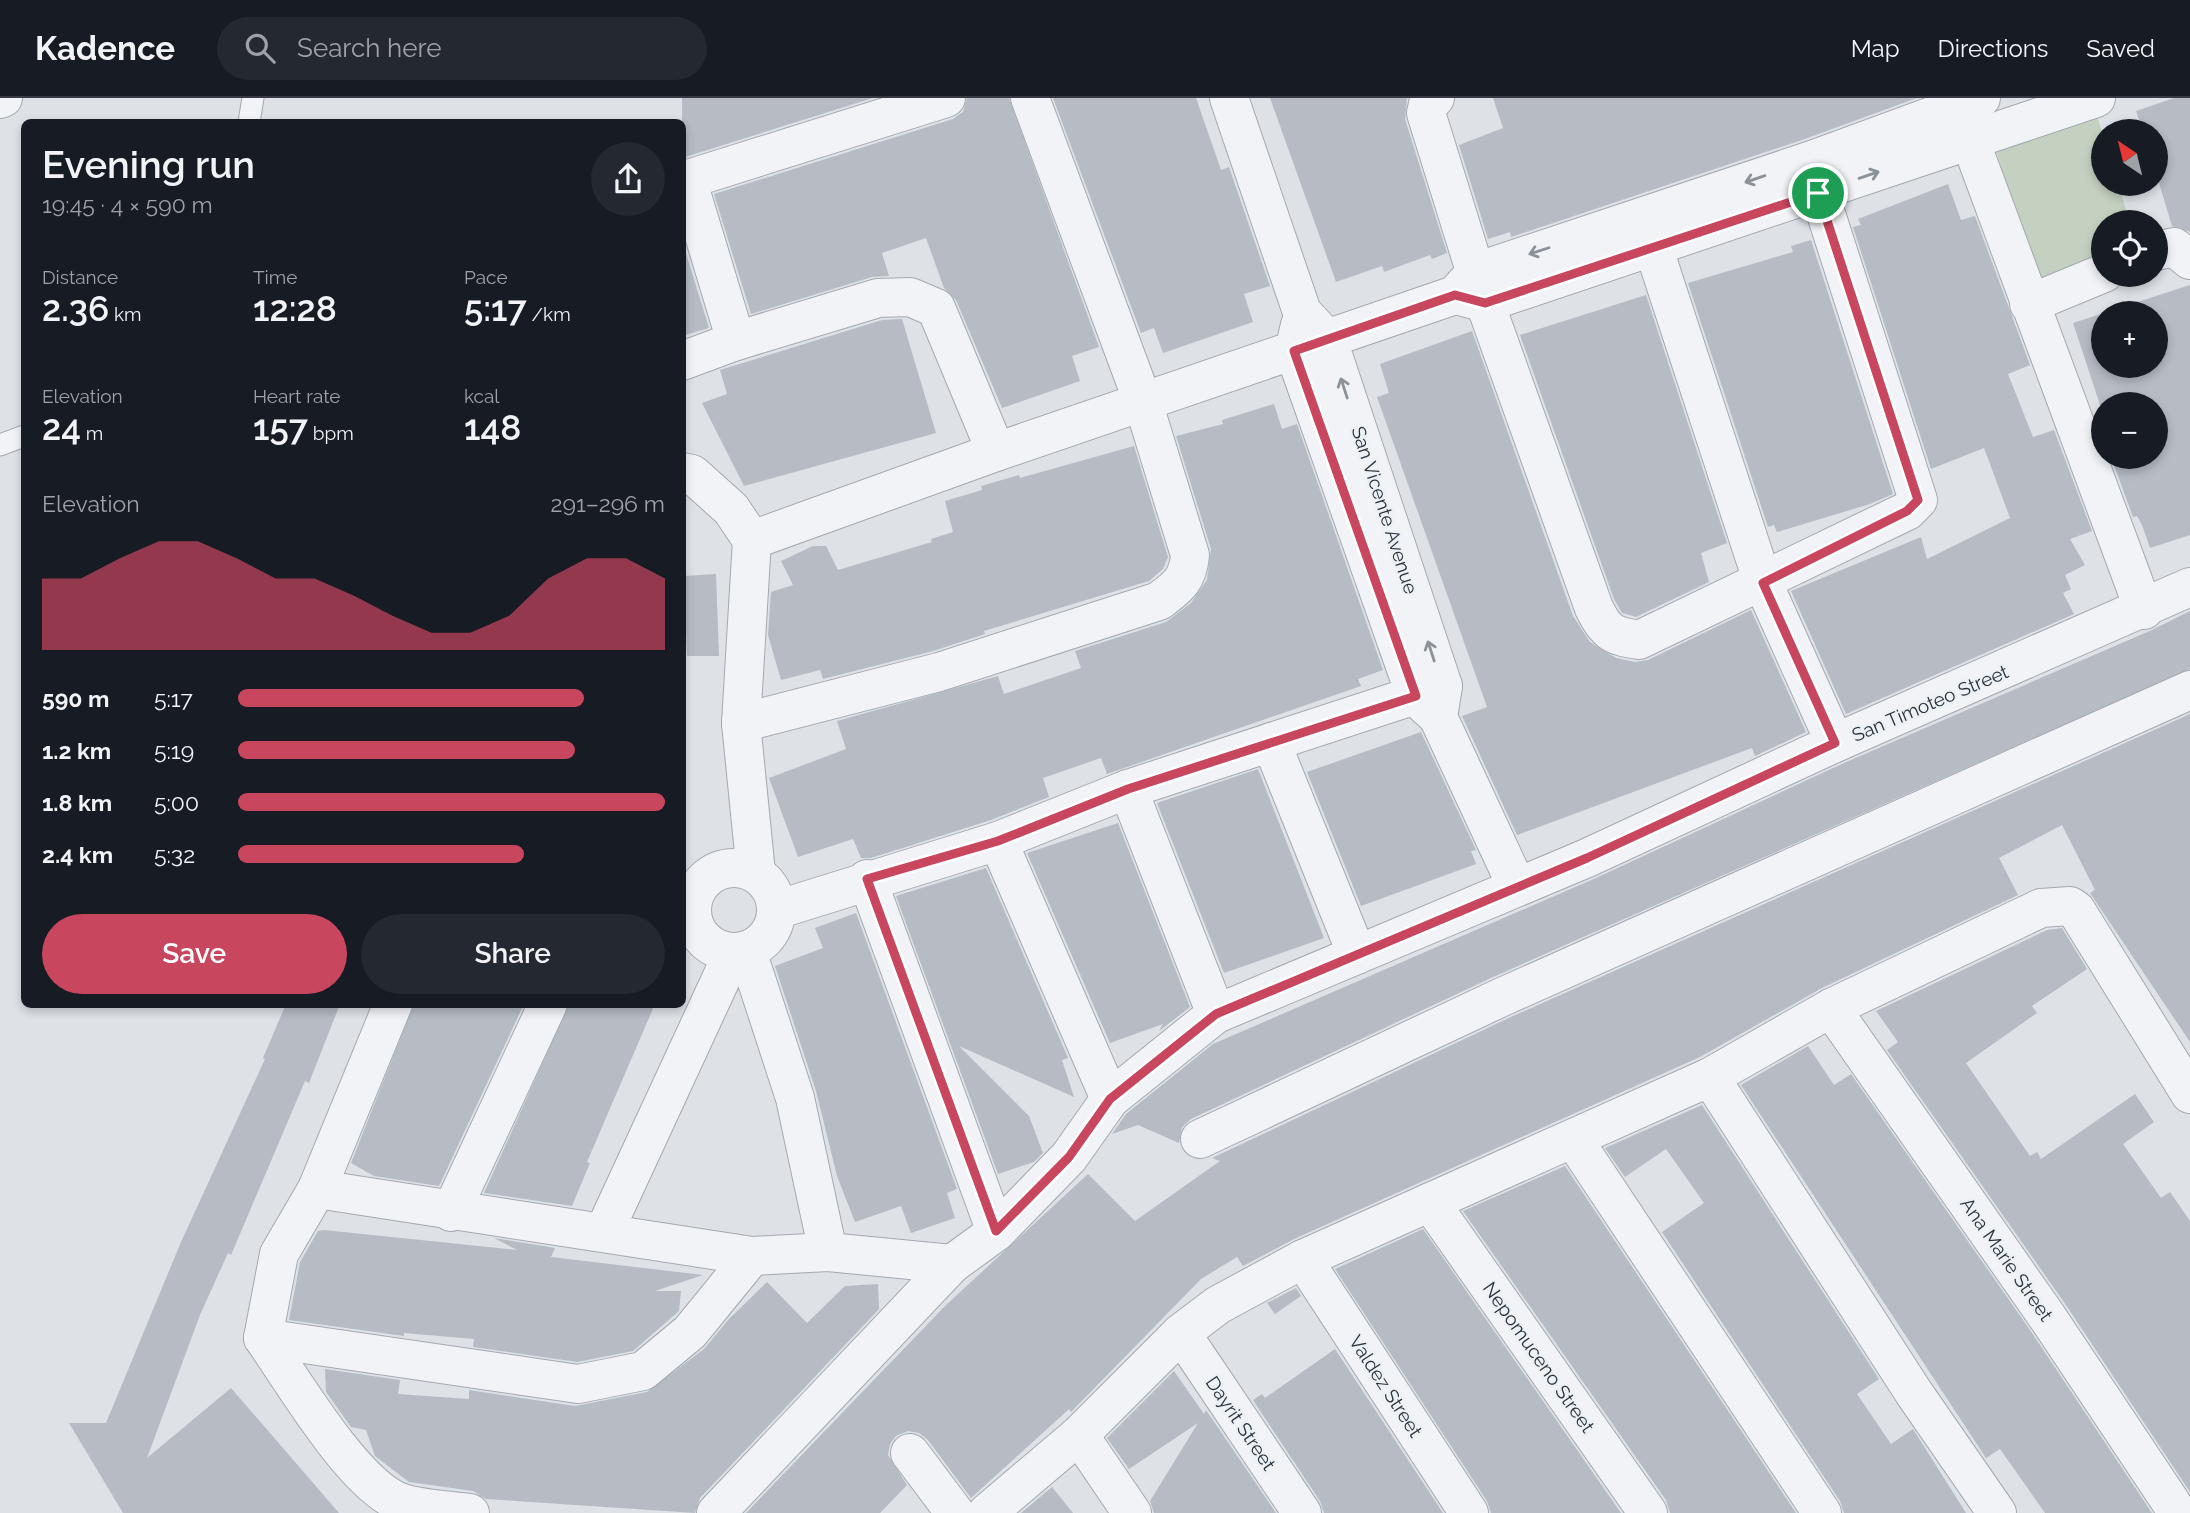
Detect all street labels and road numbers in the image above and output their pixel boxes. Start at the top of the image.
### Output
street label: San Vicente Avenue [1348,423,1422,597]
street label: San Timoteo Street [1848,660,2012,746]
street label: Ana Marie Street [1956,1193,2058,1325]
street label: Nepomuceno Street [1479,1277,1600,1437]
street label: Valdez Street [1345,1331,1427,1442]
street label: Dayrit Street [1202,1372,1281,1475]

